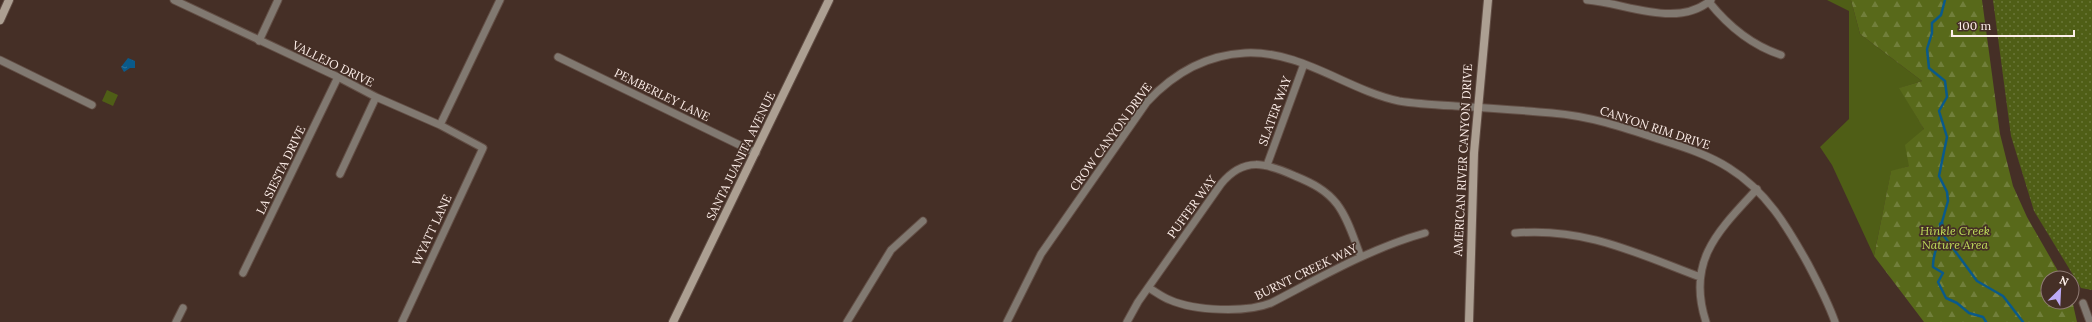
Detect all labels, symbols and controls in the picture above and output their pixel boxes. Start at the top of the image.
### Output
scale bar [1952,12,2074,38]
text: 100 m [1958,18,1991,33]
street label: VALLEJO DRIVE [289,37,376,90]
street label: AMERICAN RIVER CANYON DRIVE [1450,63,1475,258]
street label: PEMBERLEY LANE [612,65,712,124]
street label: SLATER WAY [1255,74,1294,148]
street label: CROW CANYON DRIVE [1066,80,1155,194]
street label: SANTA JUANITA AVENUE [703,89,778,223]
street label: CANYON RIM DRIVE [1598,103,1712,152]
street label: LA SIESTA DRIVE [253,123,308,216]
street label: PUFFER WAY [1164,172,1220,241]
street label: WYATT LANE [409,192,455,268]
park label: Hinkle Creek Nature Area [1920,223,1990,252]
street label: BURNT CREEK WAY [1252,240,1360,303]
north arrow [2040,270,2080,310]
text: N [2057,273,2071,289]

